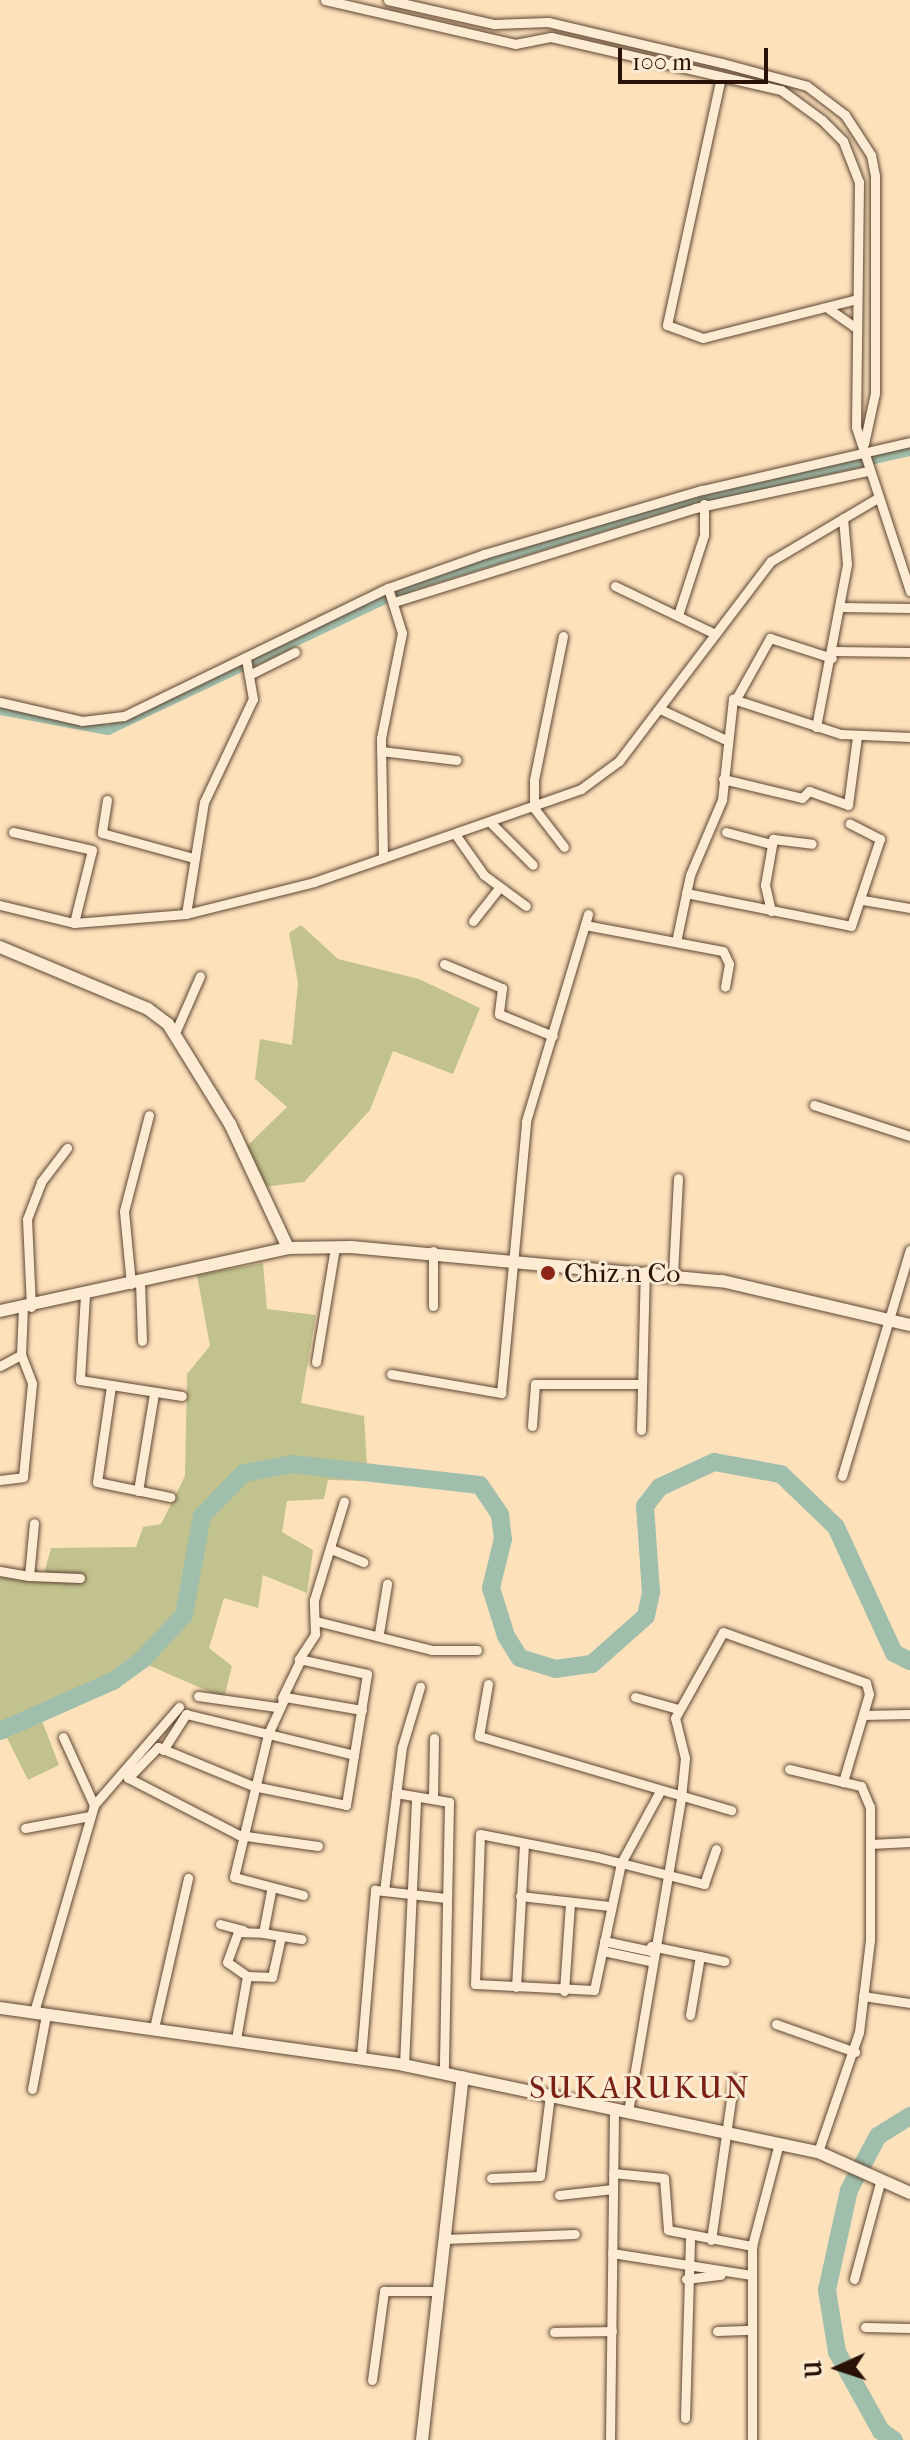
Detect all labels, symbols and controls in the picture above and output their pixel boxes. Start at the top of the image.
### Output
scale bar [622,32,772,82]
text: 100 m [632,48,692,76]
place label: Chiz n Co [564,1256,681,1290]
marker: Chiz n Co [539,1264,557,1282]
district label: SUKARUKUN [529,2069,751,2107]
north arrow [798,2328,878,2408]
text: U [801,2360,827,2378]

